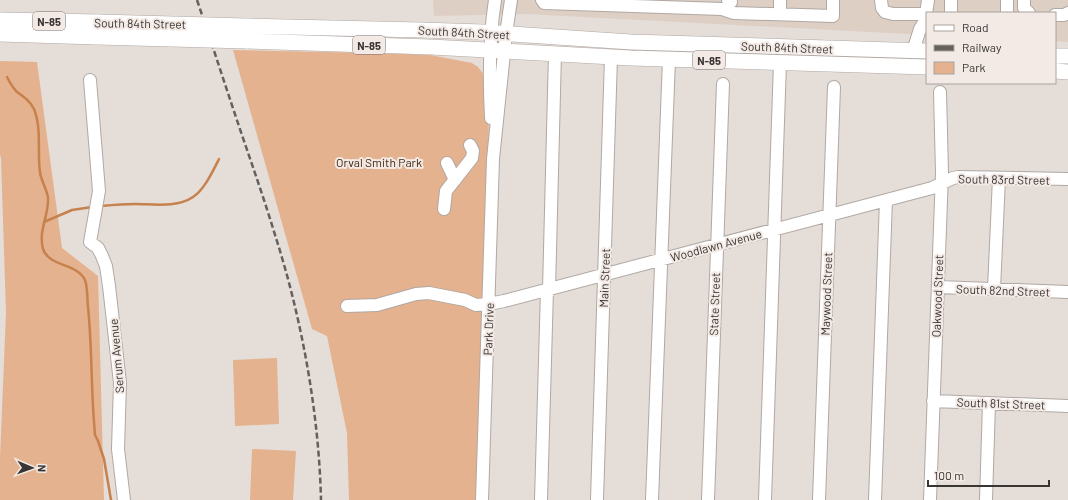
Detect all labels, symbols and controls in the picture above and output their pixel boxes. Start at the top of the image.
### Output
road number: N-85 [33,12,65,30]
legend [926,12,1056,84]
street label: South 84th Street [94,15,186,31]
text: Road [962,20,989,34]
street label: South 84th Street [418,23,510,41]
road number: N-85 [353,36,385,54]
street label: South 84th Street [741,38,833,56]
text: Railway [962,40,1002,54]
road number: N-85 [693,51,725,69]
text: Park [962,60,986,74]
park label: Orval Smith Park [336,155,422,169]
street label: South 83rd Street [958,171,1050,187]
street label: Woodlawn Avenue [669,226,763,264]
street label: Main Street [596,248,612,308]
street label: Maywood Street [818,252,834,336]
street label: Oakwood Street [929,254,945,338]
street label: State Street [706,272,722,336]
street label: South 82nd Street [956,281,1050,299]
street label: Park Drive [480,302,496,356]
street label: Serum Avenue [106,318,126,394]
street label: South 81st Street [956,394,1046,412]
north arrow [12,448,52,488]
scale bar [928,462,1049,488]
text: N [36,464,49,472]
text: 100 m [934,468,964,482]

